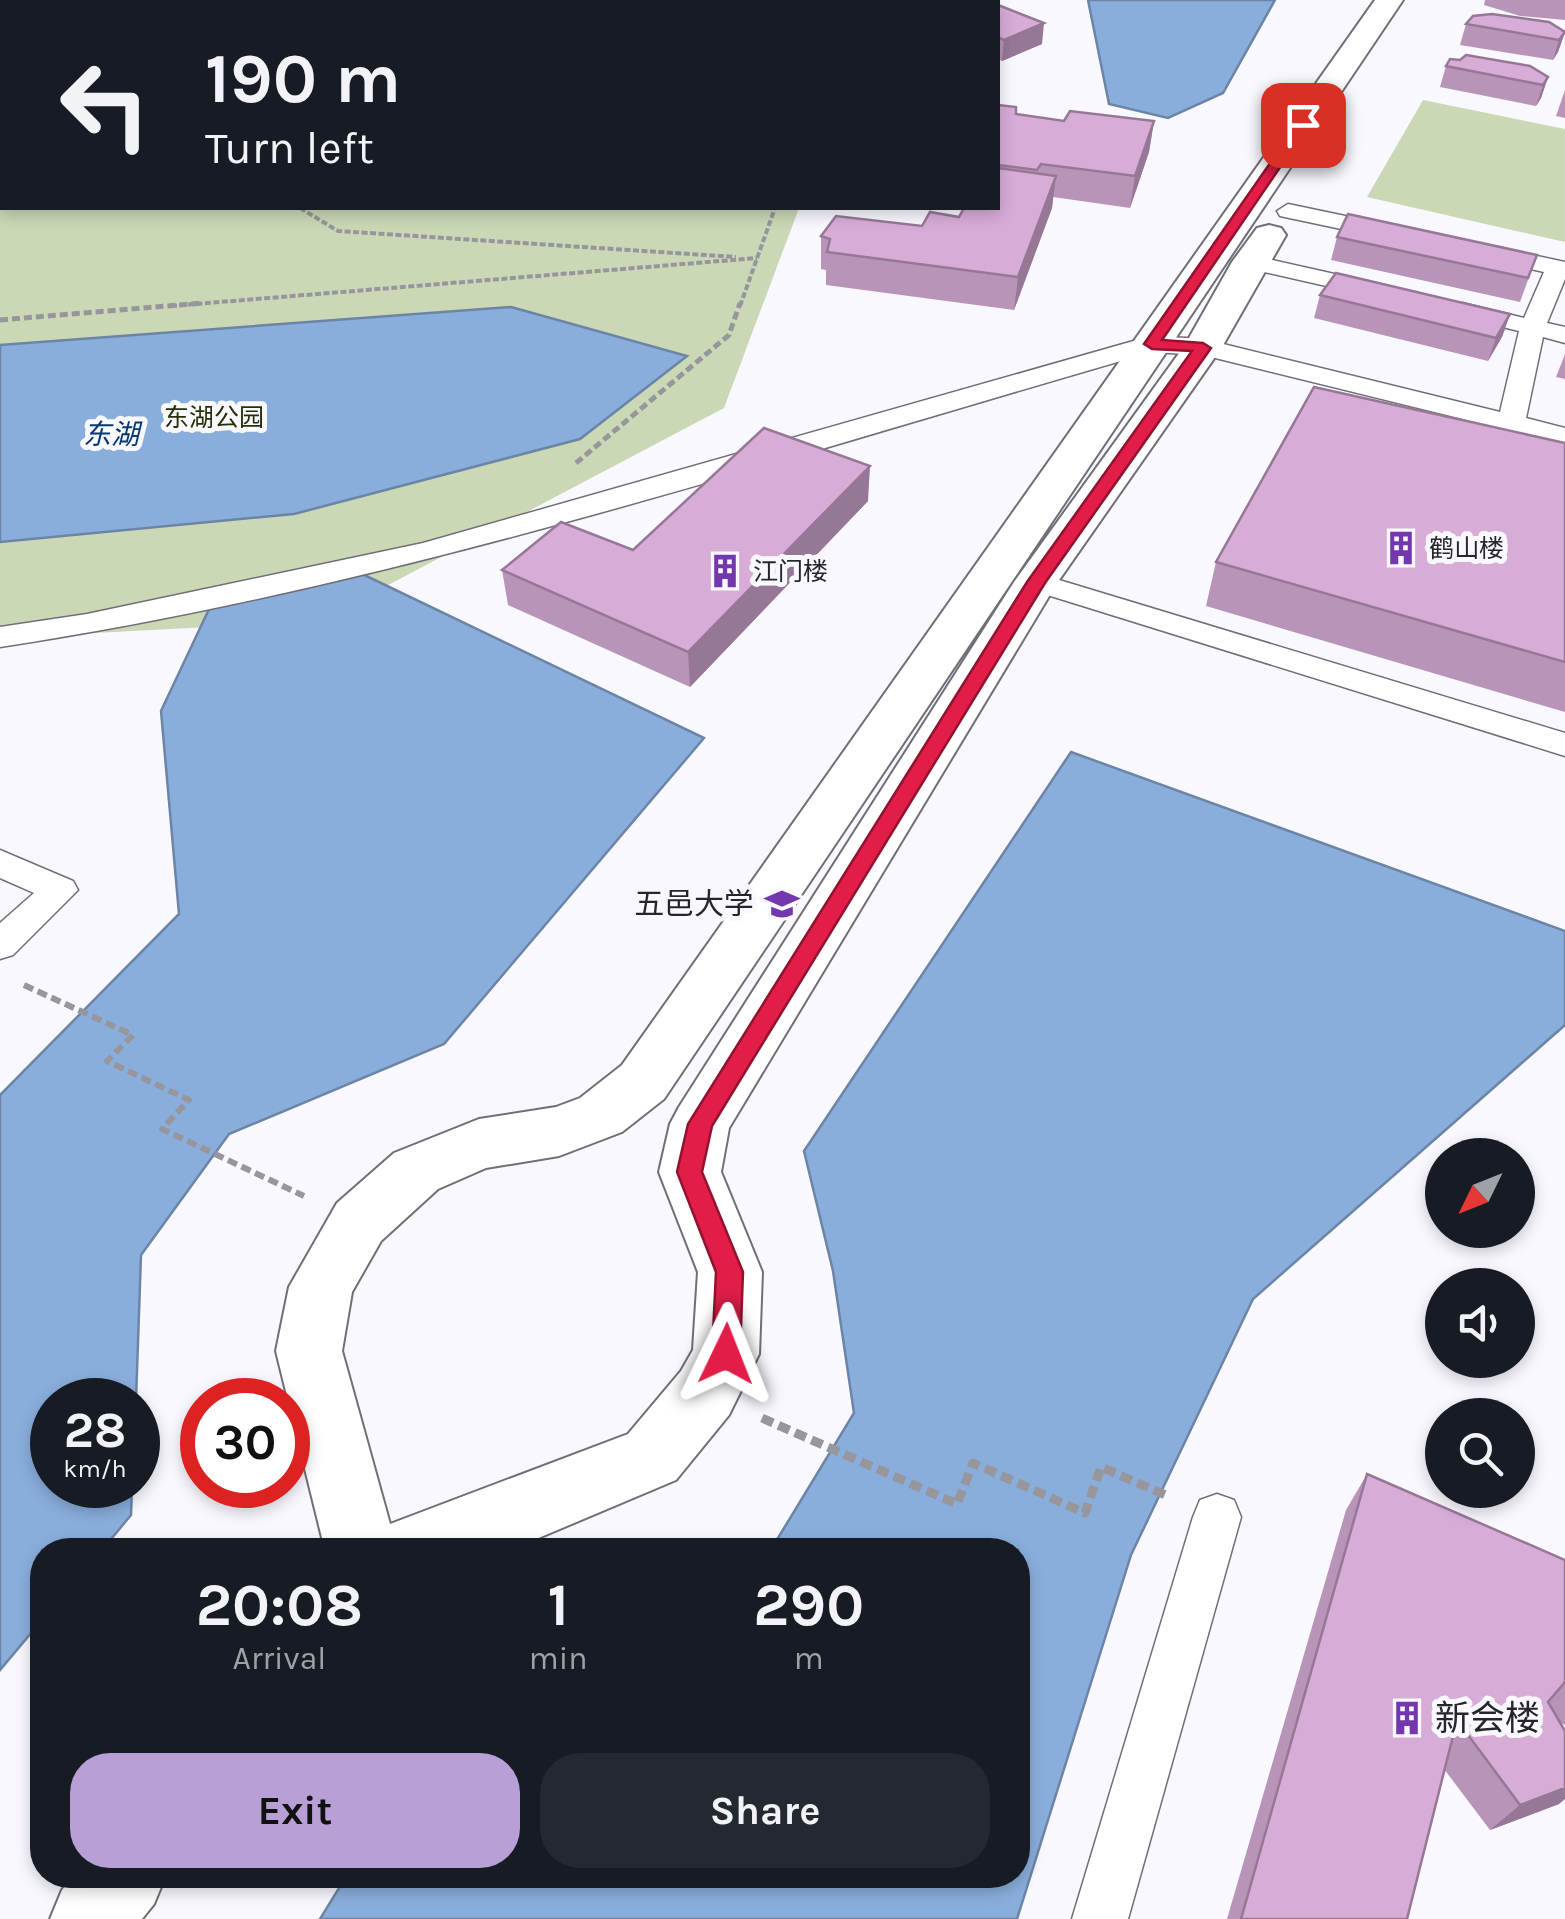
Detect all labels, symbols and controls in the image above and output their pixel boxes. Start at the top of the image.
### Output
text: 190 m [205,38,401,120]
icon: left [40,40,170,170]
pin [1261,83,1346,168]
icon: arrive [1276,98,1331,153]
text: Turn left [205,122,374,174]
park label: 东湖公园 [164,403,264,432]
water label: 东湖 [83,418,143,451]
building icon: 鹤山楼 [1382,529,1420,567]
place label: 鹤山楼 [1429,534,1504,563]
building icon: 江门楼 [706,552,744,590]
place label: 江门楼 [753,557,828,586]
school or university icon: 五邑大学 [763,885,801,923]
place label: 五邑大学 [634,886,754,922]
north arrow [1425,1138,1535,1248]
map controls [1425,1138,1535,1508]
button: sound [1425,1268,1535,1378]
position arrow [674,1302,778,1406]
speed limit sign: 30 [180,1378,310,1508]
button: search [1425,1398,1535,1508]
text: 28 [64,1401,126,1460]
text: km/h [63,1454,127,1483]
text: 20:08 [196,1570,363,1640]
text: 1 [547,1570,569,1640]
text: 290 [753,1570,864,1640]
text: Arrival [233,1640,326,1677]
text: min [529,1640,588,1677]
text: m [794,1640,824,1677]
place label: 新会楼 [1435,1698,1540,1739]
building icon: 新会楼 [1388,1699,1426,1737]
button: Exit [70,1753,520,1868]
button: Share [540,1753,990,1868]

